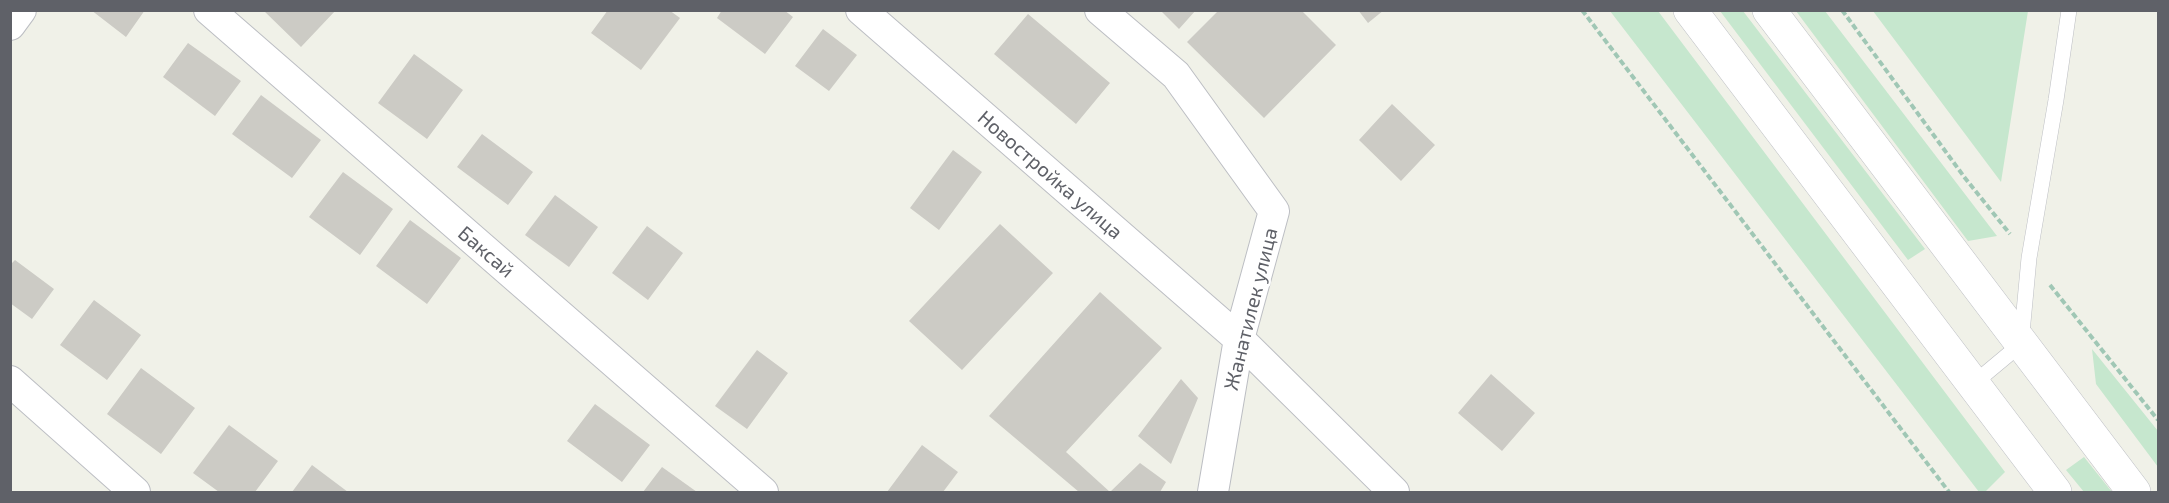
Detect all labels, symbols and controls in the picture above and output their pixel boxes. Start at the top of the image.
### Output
street label: Новостройка улица [973,106,1127,244]
street label: Баксай [453,221,519,283]
street label: Жанатилек улица [1219,225,1283,393]

